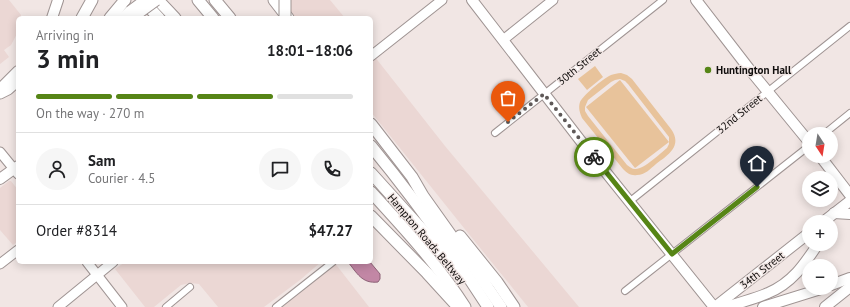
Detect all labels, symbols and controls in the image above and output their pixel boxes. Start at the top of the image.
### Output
text: Arriving in [36,27,94,44]
text: 18:01–18:06 [267,41,353,60]
text: 3 min [36,42,99,75]
street label: 30th Street [554,44,604,88]
place label: Huntington Hall [716,63,792,77]
marker: Huntington Hall [703,65,713,75]
pin [491,81,525,122]
icon: bag [497,87,519,109]
street label: 32nd Street [713,91,765,137]
text: On the way · 270 m [36,105,144,122]
north arrow [802,127,838,163]
map controls [802,127,838,295]
courier [574,137,614,177]
icon: bike [583,146,605,168]
pin [740,146,774,187]
button: person [36,148,78,190]
button: chat [259,148,301,190]
button: phone [311,148,353,190]
text: Sam [88,151,115,170]
icon: home [746,152,768,174]
text: Courier · 4.5 [88,170,155,187]
button: layers [802,171,838,207]
street label: Hampton Roads Beltway [385,191,470,288]
button: + [802,215,838,251]
text: Order #8314 [36,221,117,240]
text: $47.27 [309,221,353,240]
street label: 34th Street [737,248,787,292]
button: − [802,259,838,295]

